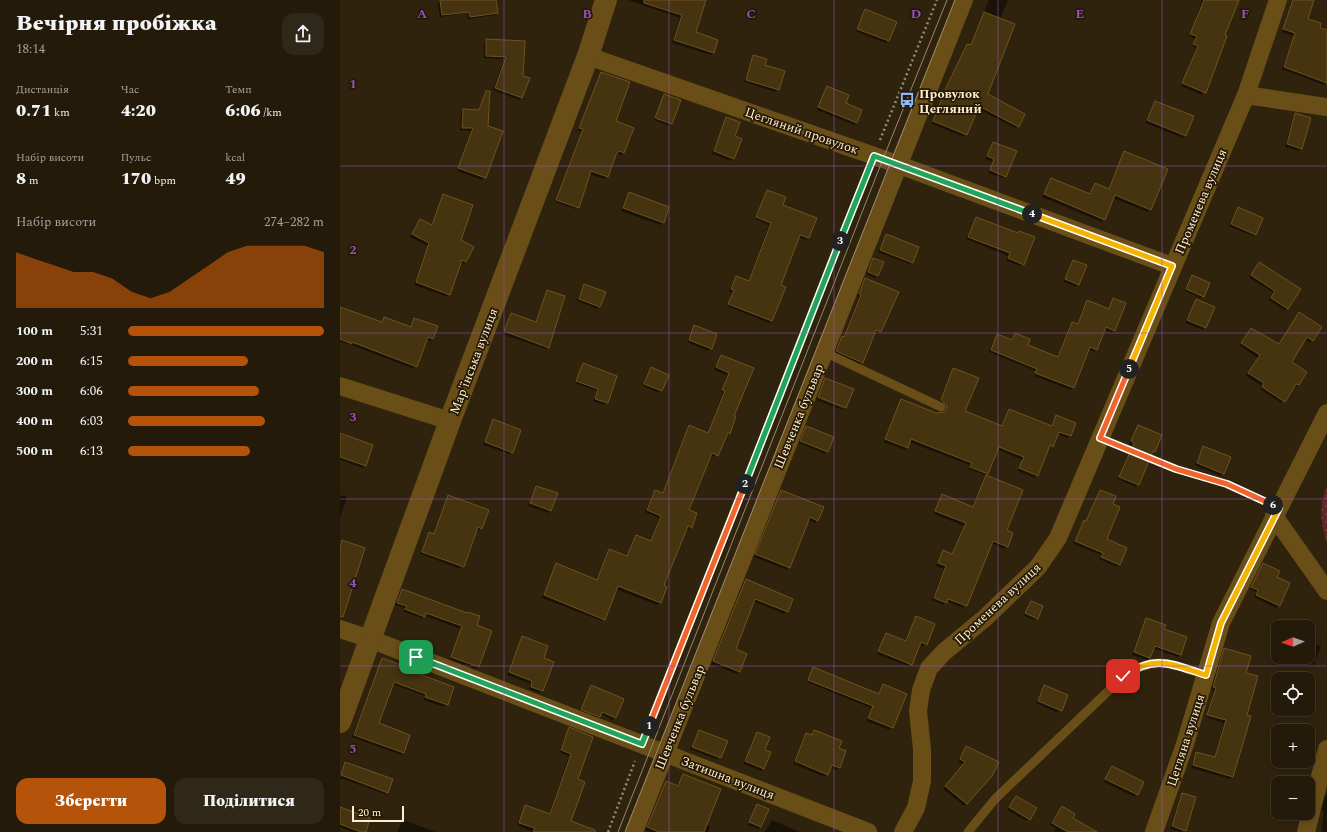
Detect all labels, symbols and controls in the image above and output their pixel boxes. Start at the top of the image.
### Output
text: A [417,4,427,24]
text: B [582,4,592,24]
text: C [746,4,756,24]
text: D [911,4,921,24]
text: E [1076,4,1085,24]
text: F [1241,4,1249,24]
text: Вечірня пробіжка [16,7,217,40]
button: share [282,13,324,55]
text: 18:14 [16,39,45,59]
text: 1 [349,74,357,94]
text: Дистанція [16,81,69,98]
text: Час [121,81,139,98]
text: Темп [225,81,252,98]
place label: Провулок Цегляний [919,84,982,119]
bus stop icon: Провулок Цегляний [898,91,916,109]
text: 0.71 [16,98,51,124]
text: 4:20 [121,98,156,124]
text: 6:06 [225,98,261,124]
street label: Цегляний провулок [742,102,861,160]
text: km [51,104,70,121]
text: /km [261,104,282,121]
street label: Променева вулиця [1170,146,1232,257]
text: Набір висоти [16,149,84,166]
text: Пульс [121,149,151,166]
text: kcal [225,149,245,166]
text: 8 [16,166,26,192]
text: 170 [121,166,151,192]
text: 49 [225,166,246,192]
text: m [26,172,38,189]
text: bpm [151,172,176,189]
pin: 4 [1022,204,1042,224]
text: 4 [1029,205,1035,222]
text: Набір висоти [16,212,96,232]
text: 274–282 m [264,212,324,232]
pin: 3 [830,231,850,251]
text: 3 [837,232,843,249]
text: 2 [349,240,357,260]
street label: Мар'їнська вулиця [444,305,503,418]
text: 100 m [16,321,53,341]
text: 5:31 [80,321,103,341]
text: 200 m [16,351,53,371]
text: 6:15 [80,351,103,371]
pin: 5 [1119,359,1139,379]
text: 5 [1126,360,1132,377]
street label: Шевченка бульвар [769,361,829,472]
text: 300 m [16,381,53,401]
text: 6:06 [80,381,103,401]
text: 3 [349,407,357,427]
text: 400 m [16,411,53,431]
text: 6:03 [80,411,103,431]
text: 500 m [16,441,53,461]
text: 6:13 [80,441,103,461]
pin: 2 [735,474,755,494]
text: 2 [742,475,748,492]
pin: 6 [1263,495,1283,515]
text: 6 [1270,496,1276,513]
street label: Променева вулиця [950,558,1046,650]
text: 4 [349,573,357,593]
north arrow [1271,620,1315,664]
map controls [1271,620,1315,820]
pin [399,640,433,674]
icon: arrive [405,646,427,668]
pin [1106,659,1140,693]
street label: Шевченка бульвар [650,662,710,773]
icon: check [1112,665,1134,687]
button: locate [1271,672,1315,716]
street label: Цегляна вулиця [1162,692,1210,789]
pin: 1 [639,716,659,736]
text: 1 [646,717,652,734]
button: + [1271,724,1315,768]
text: 5 [349,739,357,759]
street label: Затишна вулиця [678,751,777,805]
button: − [1271,776,1315,820]
button: Зберегти [16,778,166,824]
button: Поділитися [174,778,324,824]
scale bar [352,804,404,823]
text: 20 m [358,804,381,821]

